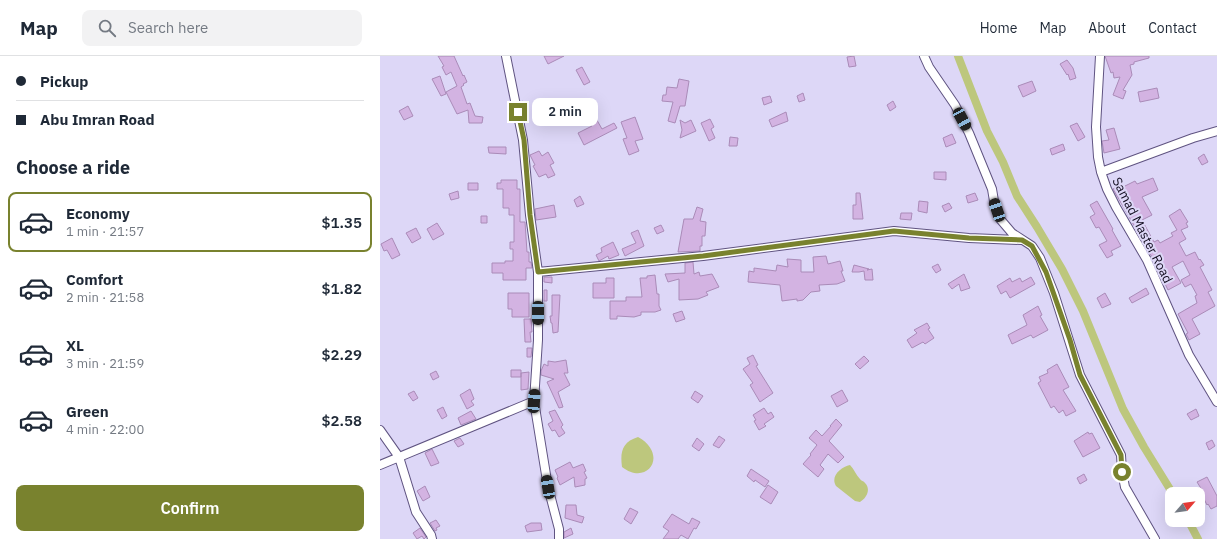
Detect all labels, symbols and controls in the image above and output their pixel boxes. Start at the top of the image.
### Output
search box [82,10,362,46]
text: Map [20,16,58,40]
icon: search [96,17,118,39]
text: Search here [128,18,208,37]
text: Home [980,19,1017,37]
text: Map [1039,19,1066,37]
text: About [1088,19,1126,37]
text: Contact [1148,19,1197,37]
text: Pickup [40,72,88,91]
callout: 2 min [532,98,598,126]
route end [509,103,527,121]
text: 2 min [548,103,582,120]
car [951,106,973,132]
text: Abu Imran Road [40,110,155,129]
text: Choose a ride [16,156,130,179]
street label: Samad Master Road [1109,174,1177,286]
car [987,197,1007,223]
icon: car [18,204,54,240]
text: Economy [66,204,130,223]
text: $1.35 [322,213,362,232]
text: 1 min · 21:57 [66,223,144,240]
icon: car [18,270,54,306]
text: Comfort [66,270,123,289]
text: $1.82 [322,279,362,298]
text: 2 min · 21:58 [66,289,144,306]
car [532,301,544,325]
icon: car [18,336,54,372]
text: XL [66,336,84,355]
text: $2.29 [322,345,362,364]
text: 3 min · 21:59 [66,355,144,372]
car [527,389,541,413]
icon: car [18,402,54,438]
text: Green [66,402,109,421]
text: $2.58 [322,411,362,430]
text: 4 min · 22:00 [66,421,144,438]
route start [1113,463,1131,481]
car [540,474,556,500]
button: Confirm [16,485,364,531]
north arrow [1165,487,1205,527]
map controls [1165,487,1205,527]

